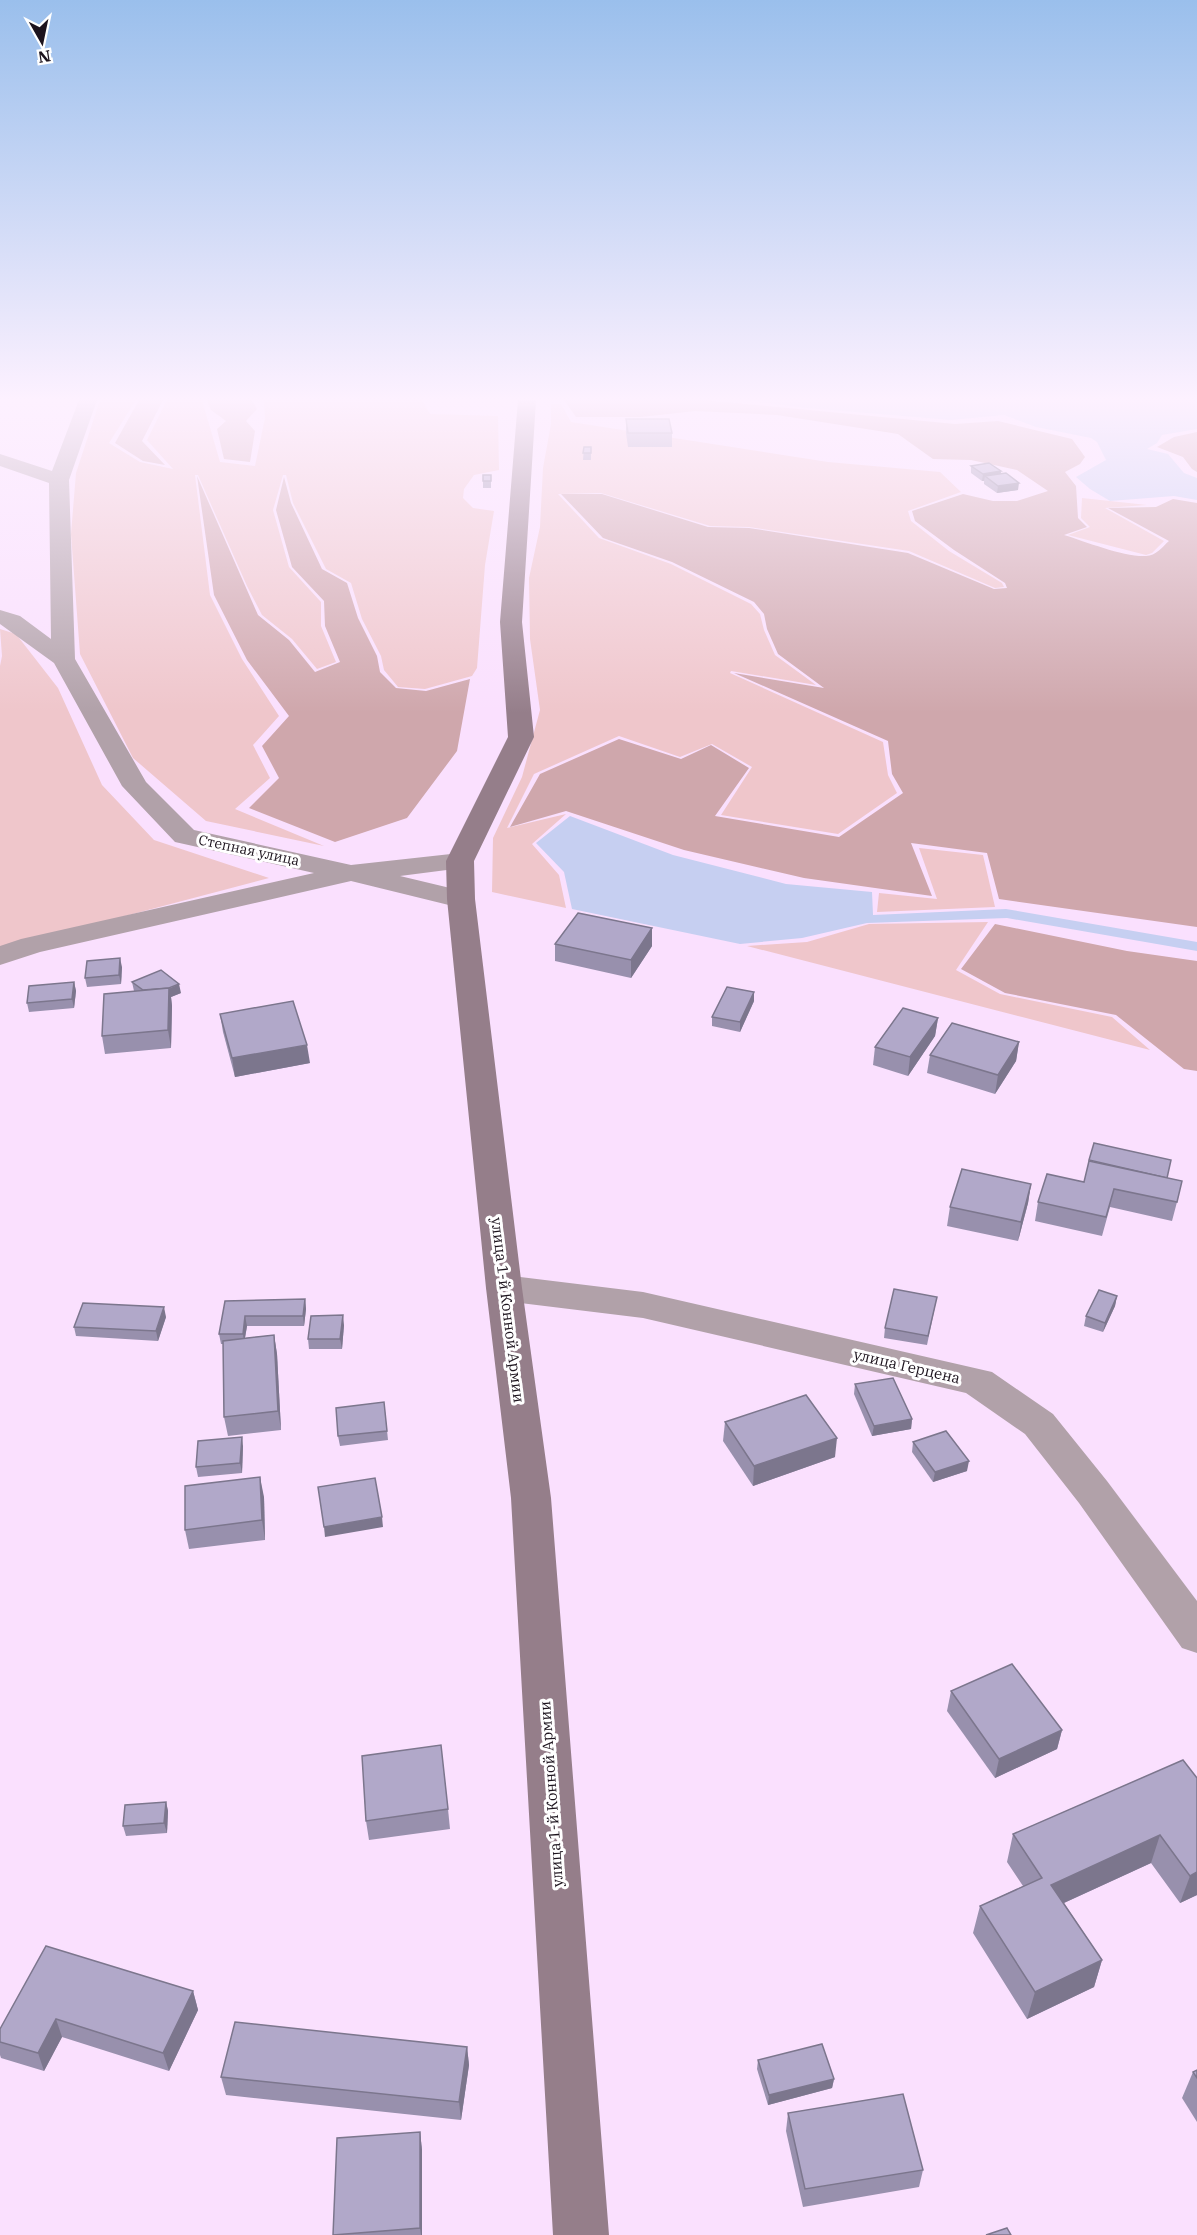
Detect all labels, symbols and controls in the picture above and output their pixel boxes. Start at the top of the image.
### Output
north arrow [12,12,72,72]
text: N [37,46,52,68]
street label: Степная улица [197,831,301,870]
street label: улица 1-й Конной Армии [487,1216,529,1404]
street label: улица Герцена [852,1345,962,1387]
street label: улица 1-й Конной Армии [535,1700,567,1888]

